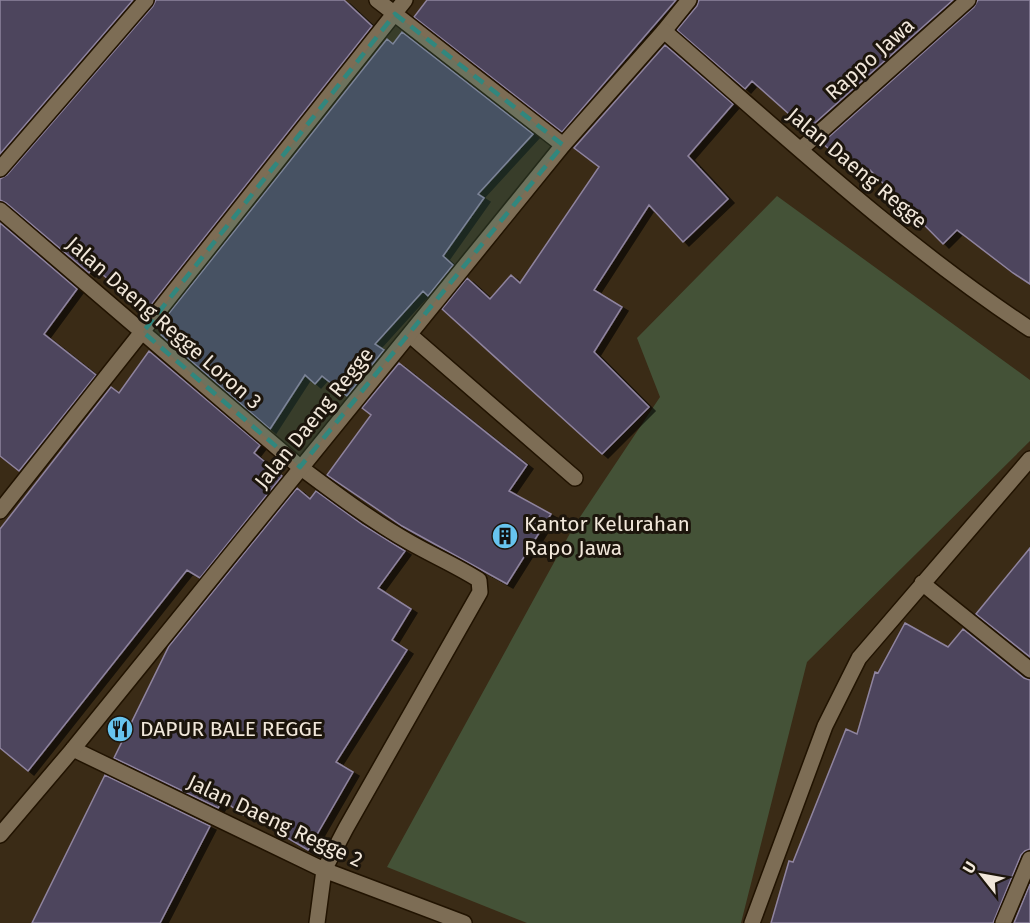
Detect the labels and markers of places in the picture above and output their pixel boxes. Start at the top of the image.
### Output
place label: Kantor Kelurahan Rapo Jawa [524,511,690,561]
building icon: Kantor Kelurahan Rapo Jawa [490,521,520,551]
restaurant icon: DAPUR BALE REGGE [105,714,135,744]
place label: DAPUR BALE REGGE [140,716,323,742]

